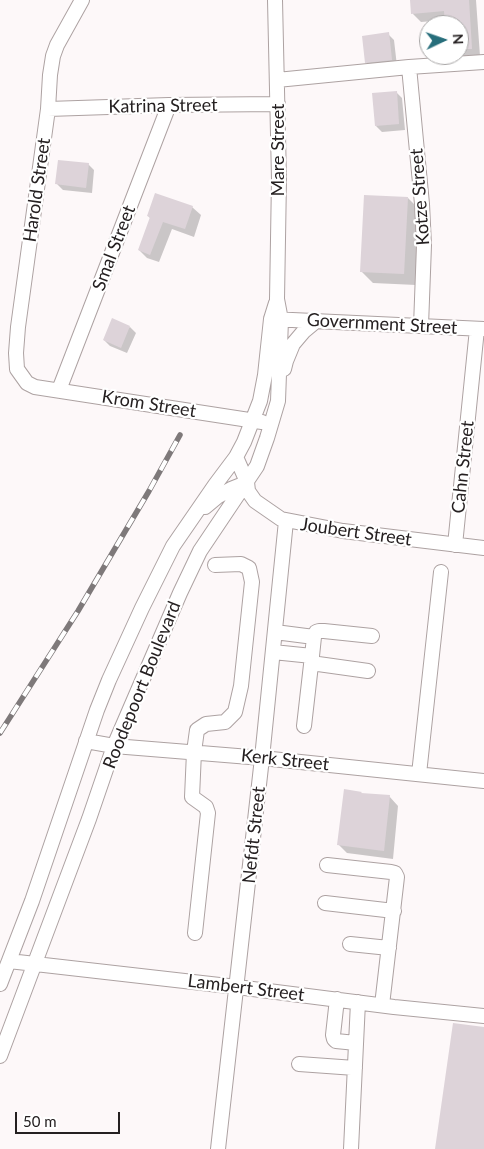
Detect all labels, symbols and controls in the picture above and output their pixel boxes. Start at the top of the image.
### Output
north arrow [419,15,469,65]
text: N [450,33,467,45]
street label: Katrina Street [108,94,218,118]
street label: Mare Street [267,103,289,197]
street label: Harold Street [19,136,55,244]
street label: Kotze Street [406,148,434,246]
street label: Smal Street [88,202,140,294]
street label: Government Street [306,309,458,339]
street label: Krom Street [100,386,198,422]
street label: Cahn Street [447,420,479,514]
street label: Joubert Street [299,514,413,550]
street label: Roodepoort Boulevard [99,598,185,772]
street label: Kerk Street [240,745,330,775]
street label: Nefdt Street [238,785,270,885]
street label: Lambert Street [186,970,306,1006]
scale bar [18,1102,122,1134]
text: 50 m [23,1112,57,1130]

